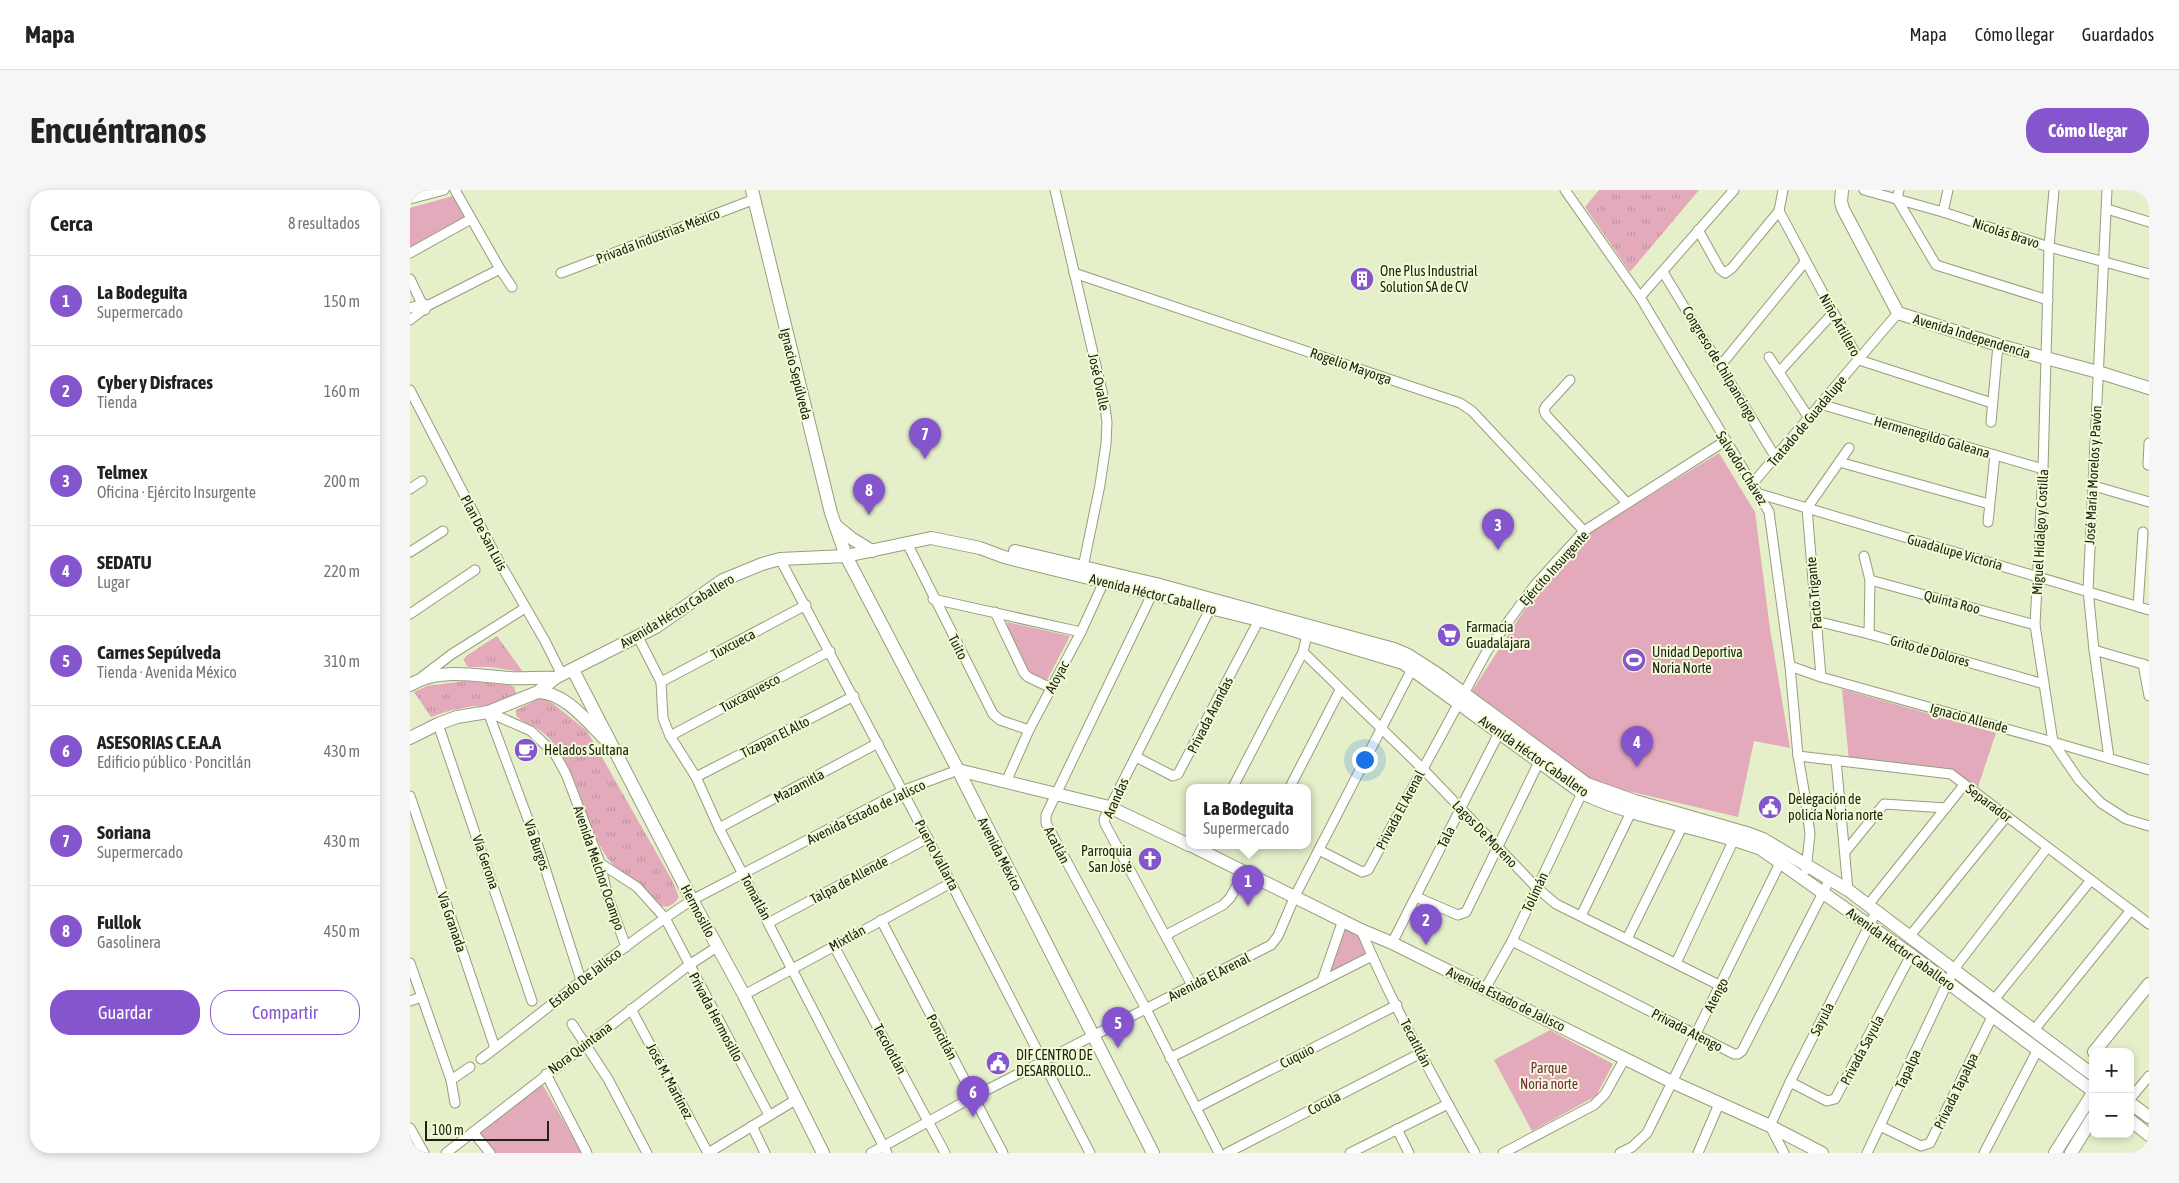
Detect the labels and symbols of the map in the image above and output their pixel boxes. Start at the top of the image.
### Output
street label: Privada Industrias México [594,205,722,267]
street label: Nicolás Bravo [1970,215,2042,251]
place label: One Plus Industrial Solution SA de CV [1380,263,1478,295]
building icon: One Plus Industrial Solution SA de CV [1349,266,1375,292]
street label: Niño Artillero [1816,291,1864,359]
street label: Congreso de Chilpancingo [1679,303,1761,425]
street label: Avenida Independencia [1911,311,2033,361]
street label: Ignacio Sepúlveda [777,326,815,422]
street label: Rogelio Mayorga [1308,345,1394,387]
street label: José Ovalle [1085,352,1113,412]
street label: Tratado de Guadalupe [1764,372,1850,470]
street label: José María Morelos y Pavón [2081,405,2105,545]
street label: Hermenegildo Galeana [1872,413,1992,461]
pin: 7 [909,418,941,459]
street label: Salvador Chávez [1713,428,1771,508]
street label: Miguel Hidalgo y Costilla [2029,469,2051,595]
pin: 8 [853,474,885,515]
street label: Plan De San Luis [457,492,511,574]
pin: 3 [1482,509,1514,550]
street label: Ejército Insurgente [1516,527,1592,609]
street label: Guadalupe Victoria [1905,531,2005,573]
street label: Pacto Trigante [1803,556,1825,630]
street label: Avenida Héctor Caballero [1088,570,1218,618]
street label: Avenida Héctor Caballero [617,571,737,651]
street label: Quinta Roo [1922,587,1982,617]
place label: Farmacia Guadalajara [1466,619,1530,651]
supermarket icon: Farmacia Guadalajara [1436,622,1462,648]
street label: Tuxcueca [708,626,758,662]
street label: Tuito [945,632,971,662]
street label: Grito de Dolores [1888,632,1972,670]
place label: Unidad Deportiva Noria Norte [1652,644,1743,676]
sports icon: Unidad Deportiva Noria Norte [1621,647,1647,673]
street label: Atoyac [1042,657,1073,696]
street label: Tuxcaquesco [717,670,783,716]
street label: Privada Arandas [1184,674,1236,756]
street label: Ignacio Allende [1928,700,2010,736]
street label: Avenida Héctor Caballero [1476,712,1592,800]
street label: Tizapan El Alto [738,713,812,761]
pin: 4 [1621,726,1653,767]
cafe icon: Helados Sultana [513,737,539,763]
place label: Helados Sultana [544,742,629,758]
your location [1352,747,1378,773]
street label: Mazamitla [771,766,827,806]
street label: Privada El Arenal [1372,767,1428,852]
street label: Arandas [1100,775,1132,820]
street label: Avenida Estado de Jalisco [804,776,928,848]
street label: Separador [1963,781,2016,826]
place label: Delegación de policía Noria norte [1788,791,1883,823]
public building icon: Delegación de policía Noria norte [1757,794,1783,820]
street label: Lagos De Moreno [1449,797,1521,871]
street label: Avenida Melchor Ocampo [570,803,628,933]
street label: Avenida México [975,815,1025,893]
street label: Vía Burgos [521,817,553,873]
street label: Puerto Vallarta [912,817,962,893]
street label: Acatlán [1041,824,1073,866]
street label: Tala [1434,824,1458,850]
street label: Vía Gerona [469,833,503,891]
place label: Parroquia San José [1081,843,1132,875]
church icon: Parroquia San José [1137,846,1163,872]
street label: Talpa de Allende [807,853,891,907]
pin: 1 [1232,865,1264,906]
street label: Tolimán [1519,869,1551,915]
street label: Tomatlán [737,871,775,923]
street label: Hermosillo [677,882,719,940]
street label: Vía Granada [434,890,470,954]
pin: 2 [1410,904,1442,945]
street label: Avenida Héctor Caballero [1844,904,1958,994]
street label: Mixtlán [826,921,868,955]
street label: Estado De Jalisco [546,945,624,1011]
street label: Avenida El Arenal [1165,949,1253,1005]
street label: Avenida Estado de Jalisco [1444,963,1568,1035]
street label: Privada Hermosillo [686,970,746,1064]
street label: Atengo [1701,975,1731,1015]
street label: Sayula [1807,1000,1837,1038]
street label: Privada Atengo [1649,1005,1725,1055]
pin: 5 [1102,1007,1134,1048]
street label: Poncitlán [923,1011,961,1063]
street label: Privada Sayula [1837,1012,1887,1088]
street label: Tecatitlán [1397,1016,1435,1070]
street label: Nora Quintana [545,1019,615,1077]
street label: Tecolotlán [870,1021,910,1077]
street label: José M. Martínez [643,1040,697,1122]
street label: Cuquio [1277,1041,1317,1071]
place label: DIF CENTRO DE DESARROLLO… [1016,1047,1092,1079]
street label: Tapalpa [1892,1047,1924,1091]
public building icon: DIF CENTRO DE DESARROLLO… [985,1050,1011,1076]
street label: Privada Tapalpa [1931,1050,1981,1132]
park label: Parque Noria norte [1520,1060,1578,1092]
pin: 6 [957,1076,989,1117]
street label: Cocula [1305,1088,1343,1118]
scale bar [425,1118,549,1141]

